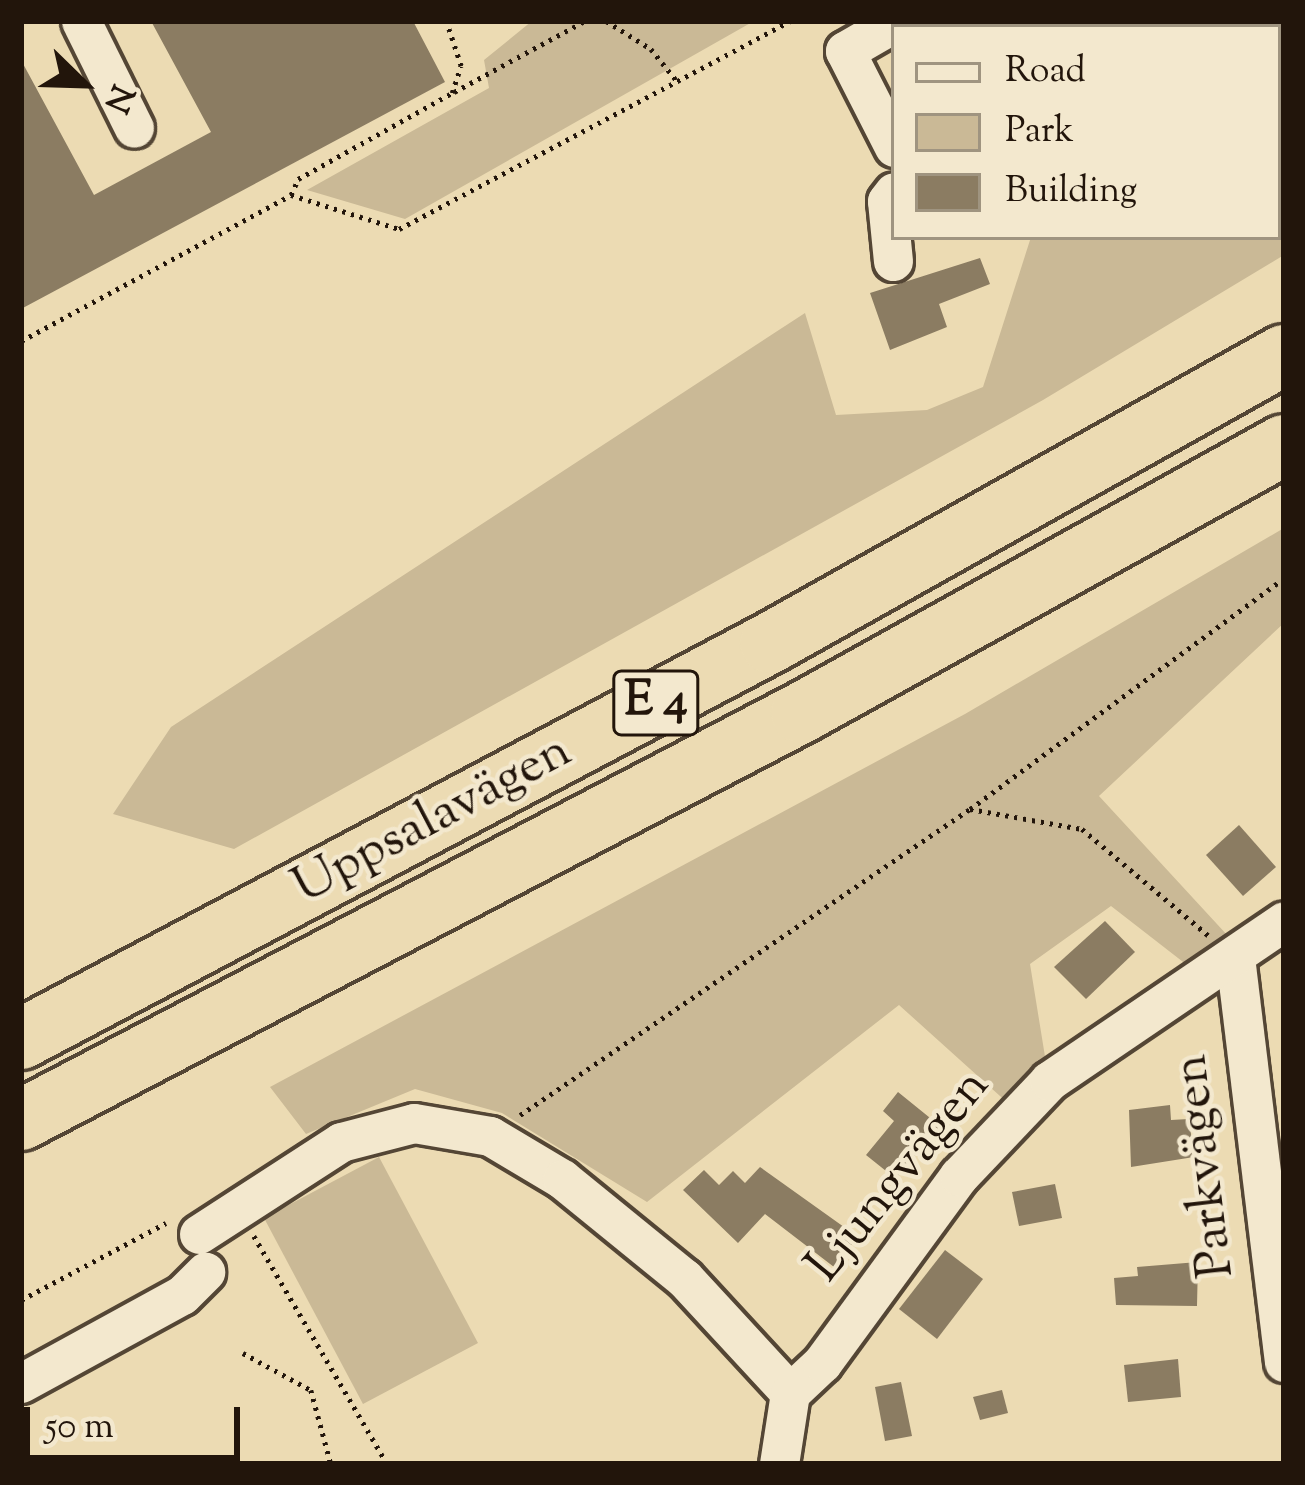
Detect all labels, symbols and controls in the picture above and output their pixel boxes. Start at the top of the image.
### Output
north arrow [24,24,144,144]
legend [891,24,1281,240]
text: Road [1005,46,1086,98]
text: N [90,77,144,120]
text: Park [1005,106,1074,158]
text: Building [1005,166,1137,218]
road number: E 4 [611,661,701,745]
street label: Uppsalavägen [283,722,583,920]
street label: Parkvägen [1162,1051,1250,1281]
street label: Ljungvägen [796,1058,1004,1296]
scale bar [30,1383,246,1457]
text: 50 m [45,1402,114,1454]

